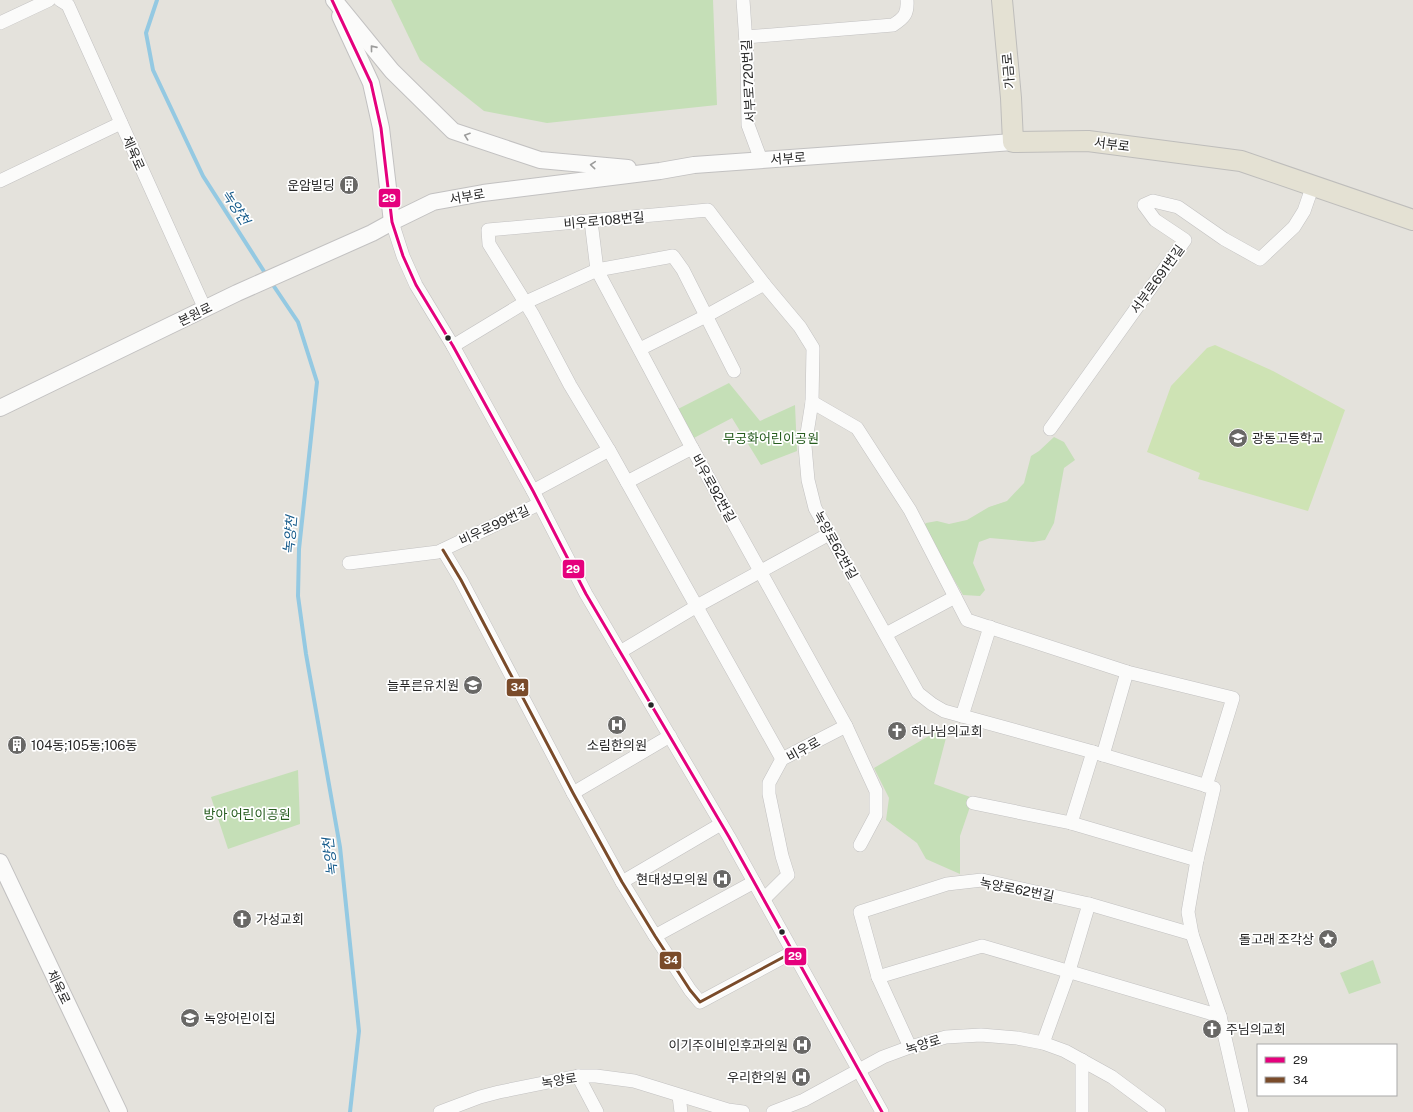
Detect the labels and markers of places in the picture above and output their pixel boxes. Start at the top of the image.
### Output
building icon: 운암빌딩 [338,174,360,196]
place label: 운암빌딩 [287,178,335,193]
unlabelled marker [443,333,453,343]
school or university icon: 광동고등학교 [1227,427,1249,449]
place label: 광동고등학교 [1252,431,1324,446]
school or university icon: 늘푸른유치원 [462,674,484,696]
place label: 늘푸른유치원 [387,678,459,693]
unlabelled marker [646,700,656,710]
hospital icon: 소림한의원 [606,714,628,736]
church icon: 하나님의교회 [886,720,908,742]
place label: 하나님의교회 [911,724,983,739]
building icon: 104동;105동;106동 [6,734,28,756]
place label: 104동;105동;106동 [31,738,137,753]
place label: 소림한의원 [587,738,647,753]
hospital icon: 현대성모의원 [711,868,733,890]
place label: 현대성모의원 [636,872,708,887]
church icon: 가성교회 [231,908,253,930]
place label: 가성교회 [256,912,304,927]
unlabelled marker [777,927,787,937]
place icon: 돌고래 조각상 [1317,928,1339,950]
place label: 돌고래 조각상 [1239,932,1314,947]
school or university icon: 녹양어린이집 [179,1007,201,1029]
place label: 녹양어린이집 [204,1011,276,1026]
church icon: 주님의교회 [1201,1018,1223,1040]
place label: 주님의교회 [1226,1022,1286,1037]
hospital icon: 이기주이비인후과의원 [791,1034,813,1056]
place label: 이기주이비인후과의원 [668,1038,788,1053]
hospital icon: 우리한의원 [790,1066,812,1088]
place label: 우리한의원 [727,1070,787,1085]

